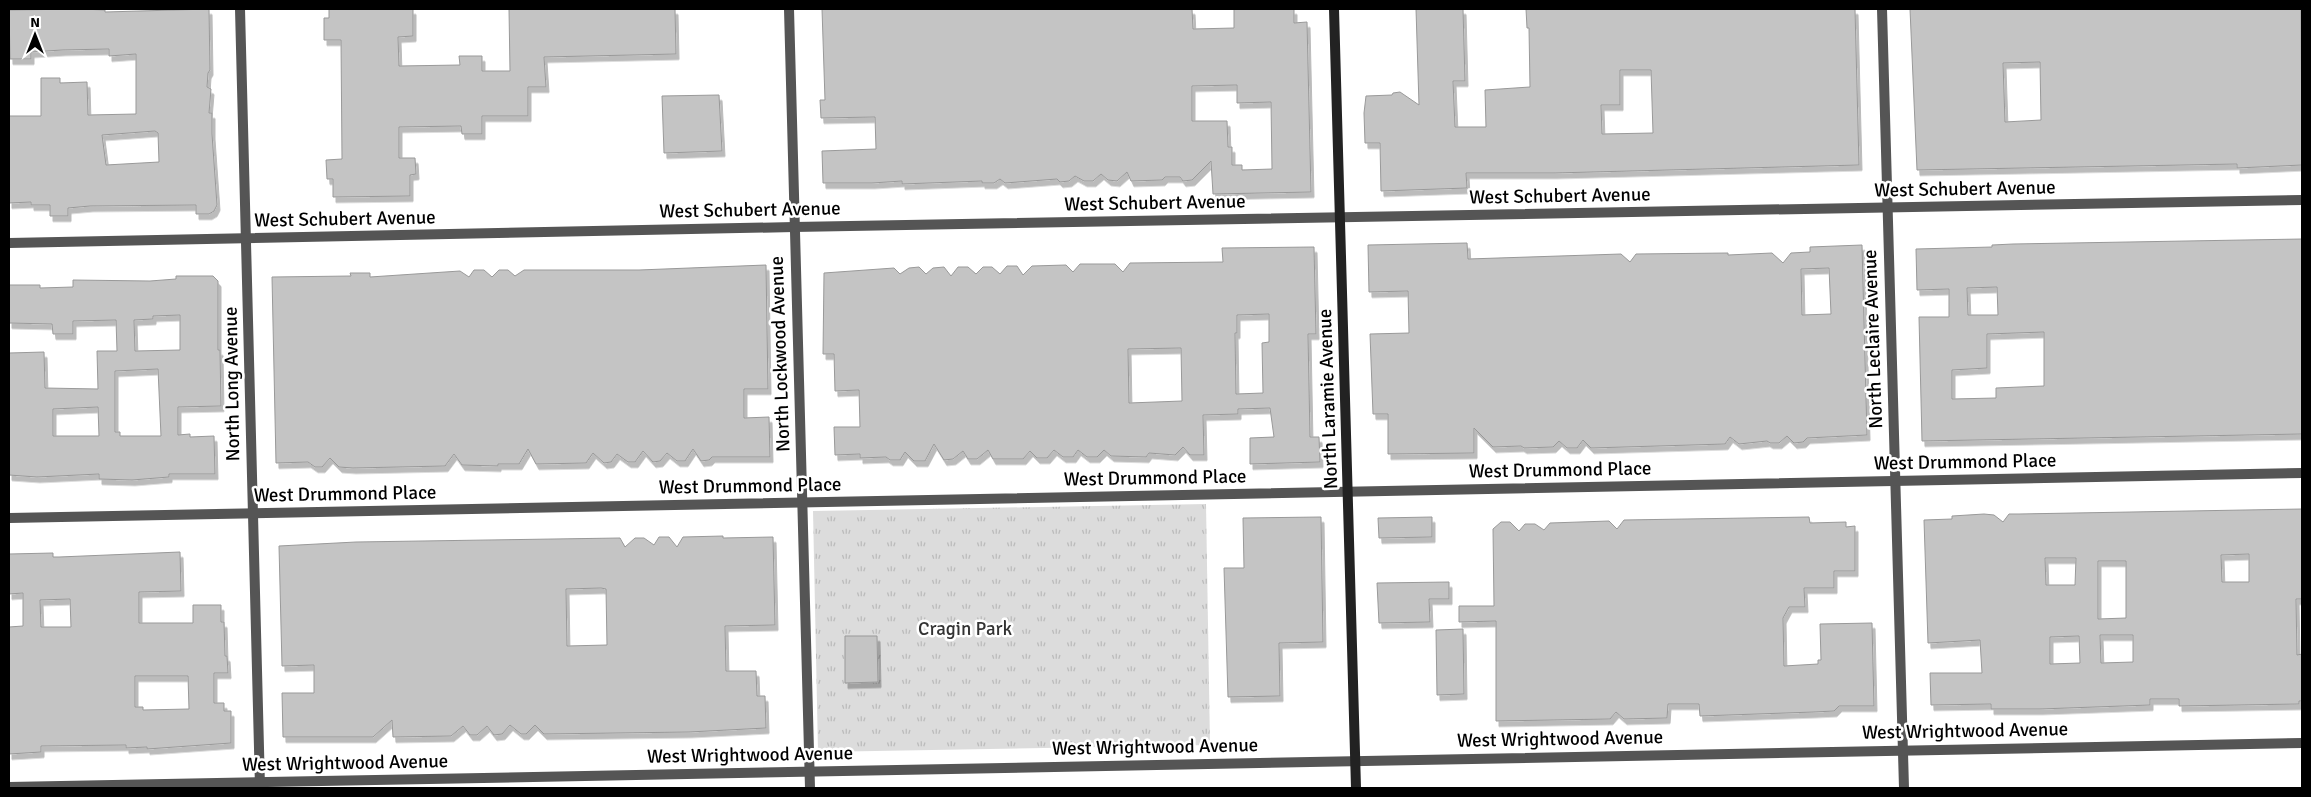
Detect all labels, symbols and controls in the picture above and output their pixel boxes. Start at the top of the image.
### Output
north arrow [10,10,60,60]
text: N [30,14,40,31]
street label: West Schubert Avenue [1874,175,2056,203]
street label: West Schubert Avenue [1469,182,1651,210]
street label: West Schubert Avenue [1064,189,1246,217]
street label: West Schubert Avenue [659,196,841,224]
street label: West Schubert Avenue [254,205,436,233]
street label: North Leclaire Avenue [1858,249,1888,429]
street label: North Lockwood Avenue [765,256,795,452]
street label: North Long Avenue [219,306,245,462]
street label: North Laramie Avenue [1313,308,1343,490]
street label: West Drummond Place [1873,448,2057,476]
street label: West Drummond Place [1468,456,1652,484]
street label: West Drummond Place [1063,464,1247,492]
street label: West Drummond Place [658,472,842,500]
street label: West Drummond Place [253,480,437,508]
park label: Cragin Park [918,617,1013,641]
street label: West Wrightwood Avenue [1862,717,2068,745]
street label: West Wrightwood Avenue [1457,725,1663,753]
street label: West Wrightwood Avenue [1052,733,1258,761]
street label: West Wrightwood Avenue [647,741,853,769]
street label: West Wrightwood Avenue [242,749,448,777]

